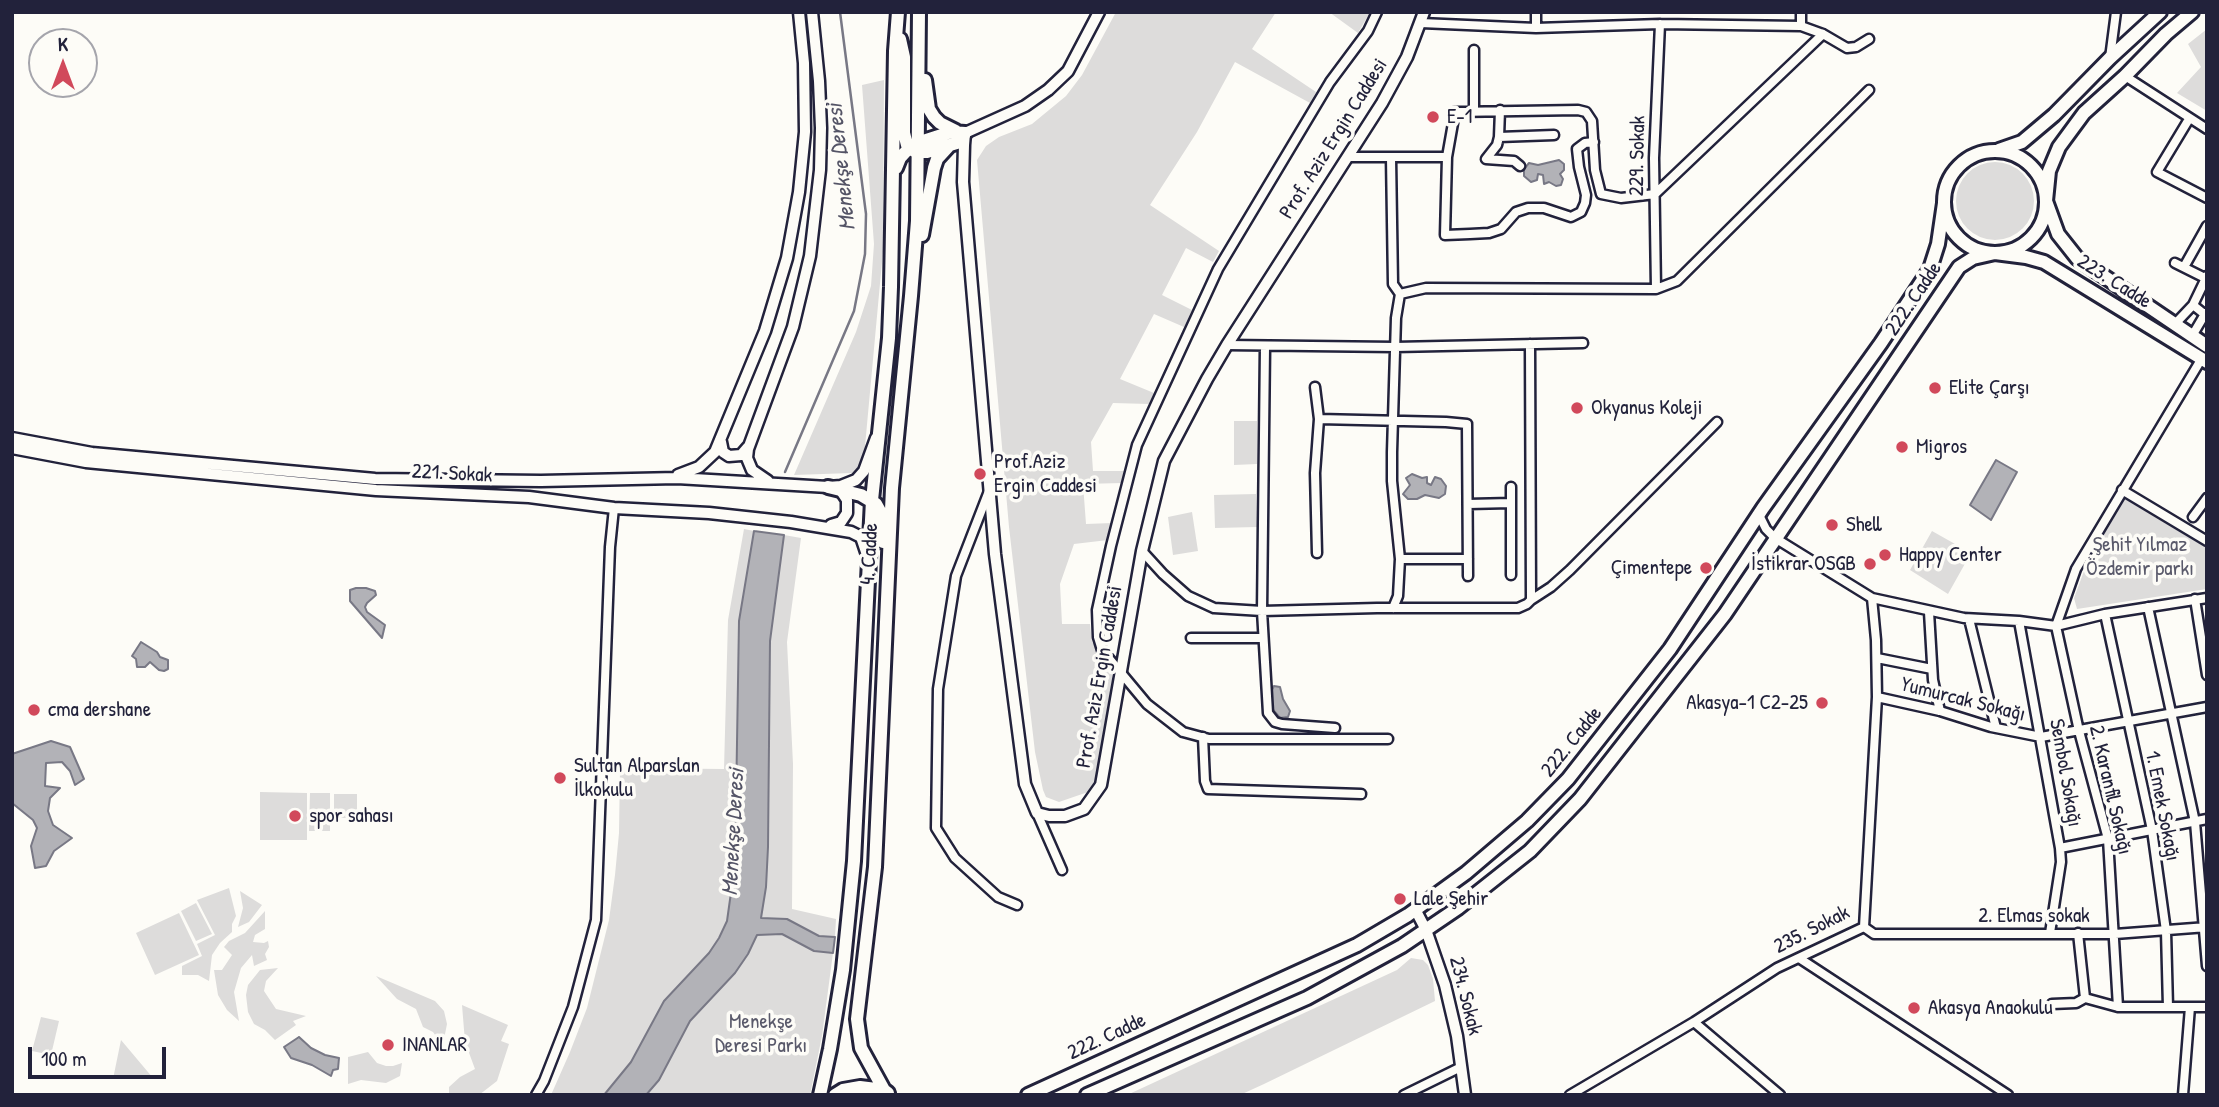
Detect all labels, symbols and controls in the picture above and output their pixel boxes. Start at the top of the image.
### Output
north arrow [28,28,98,98]
text: K [58,31,68,57]
street label: Prof. Aziz Ergin Caddesi [1274,54,1394,224]
water label: Menekşe Deresi [822,102,862,232]
place label: E-1 [1447,104,1472,130]
marker: E-1 [1425,109,1441,125]
street label: 229. Sokak [1625,116,1651,196]
street label: 223. Cadde [2072,249,2156,315]
street label: 222. Cadde [1880,257,1948,341]
place label: Elite Çarşı [1949,375,2030,401]
marker: Elite Çarşı [1927,380,1943,396]
place label: Okyanus Koleji [1591,395,1702,421]
marker: Okyanus Koleji [1569,400,1585,416]
place label: Migros [1916,434,1967,460]
marker: Migros [1894,439,1910,455]
place label: Prof.Aziz Ergin Caddesi [994,449,1097,499]
street label: 221. Sokak [411,459,493,489]
marker: Prof.Aziz Ergin Caddesi [972,466,988,482]
place label: Shell [1846,512,1882,538]
marker: Shell [1824,517,1840,533]
street label: 4. Cadde [856,523,884,585]
park label: Şehit Yılmaz Özdemir parkı [2086,532,2194,582]
place label: Happy Center [1899,542,2002,568]
marker: Happy Center [1877,547,1893,563]
place label: İstikrar OSGB [1751,551,1856,577]
place label: Çimentepe [1611,555,1692,581]
marker: İstikrar OSGB [1862,556,1878,572]
marker: Çimentepe [1698,560,1714,576]
street label: Prof. Aziz Ergin Caddesi [1072,584,1128,770]
street label: Yumurcak Sokağı [1898,672,2028,728]
place label: Akasya-1 C2-25 [1686,690,1808,716]
marker: Akasya-1 C2-25 [1814,695,1830,711]
place label: cma dershane [48,697,151,723]
marker: cma dershane [26,702,42,718]
street label: 222. Cadde [1536,702,1608,782]
street label: Sembol Sokağı [2043,717,2087,829]
street label: 2. Karanfil Sokağı [2083,723,2137,857]
street label: 1. Emek Sokağı [2139,749,2185,863]
place label: Sultan Alparslan İlkokulu [574,753,700,803]
water label: Menekşe Deresi [717,768,751,896]
marker: Sultan Alparslan İlkokulu [552,770,568,786]
place label: spor sahası [309,803,394,829]
marker: spor sahası [287,808,303,824]
place label: Lale Şehir [1414,886,1488,912]
marker: Lale Şehir [1392,891,1408,907]
street label: 235. Sokak [1770,900,1854,960]
street label: 2. Elmas sokak [1978,903,2090,929]
street label: 234. Sokak [1443,954,1487,1038]
place label: Akasya Anaokulu [1928,995,2053,1021]
marker: Akasya Anaokulu [1906,1000,1922,1016]
street label: 222. Cadde [1064,1008,1150,1066]
park label: Menekşe Deresi Parkı [715,1009,807,1059]
place label: INANLAR [402,1032,467,1058]
scale bar [32,1034,170,1078]
marker: INANLAR [380,1037,396,1053]
text: 100 m [41,1044,87,1073]

